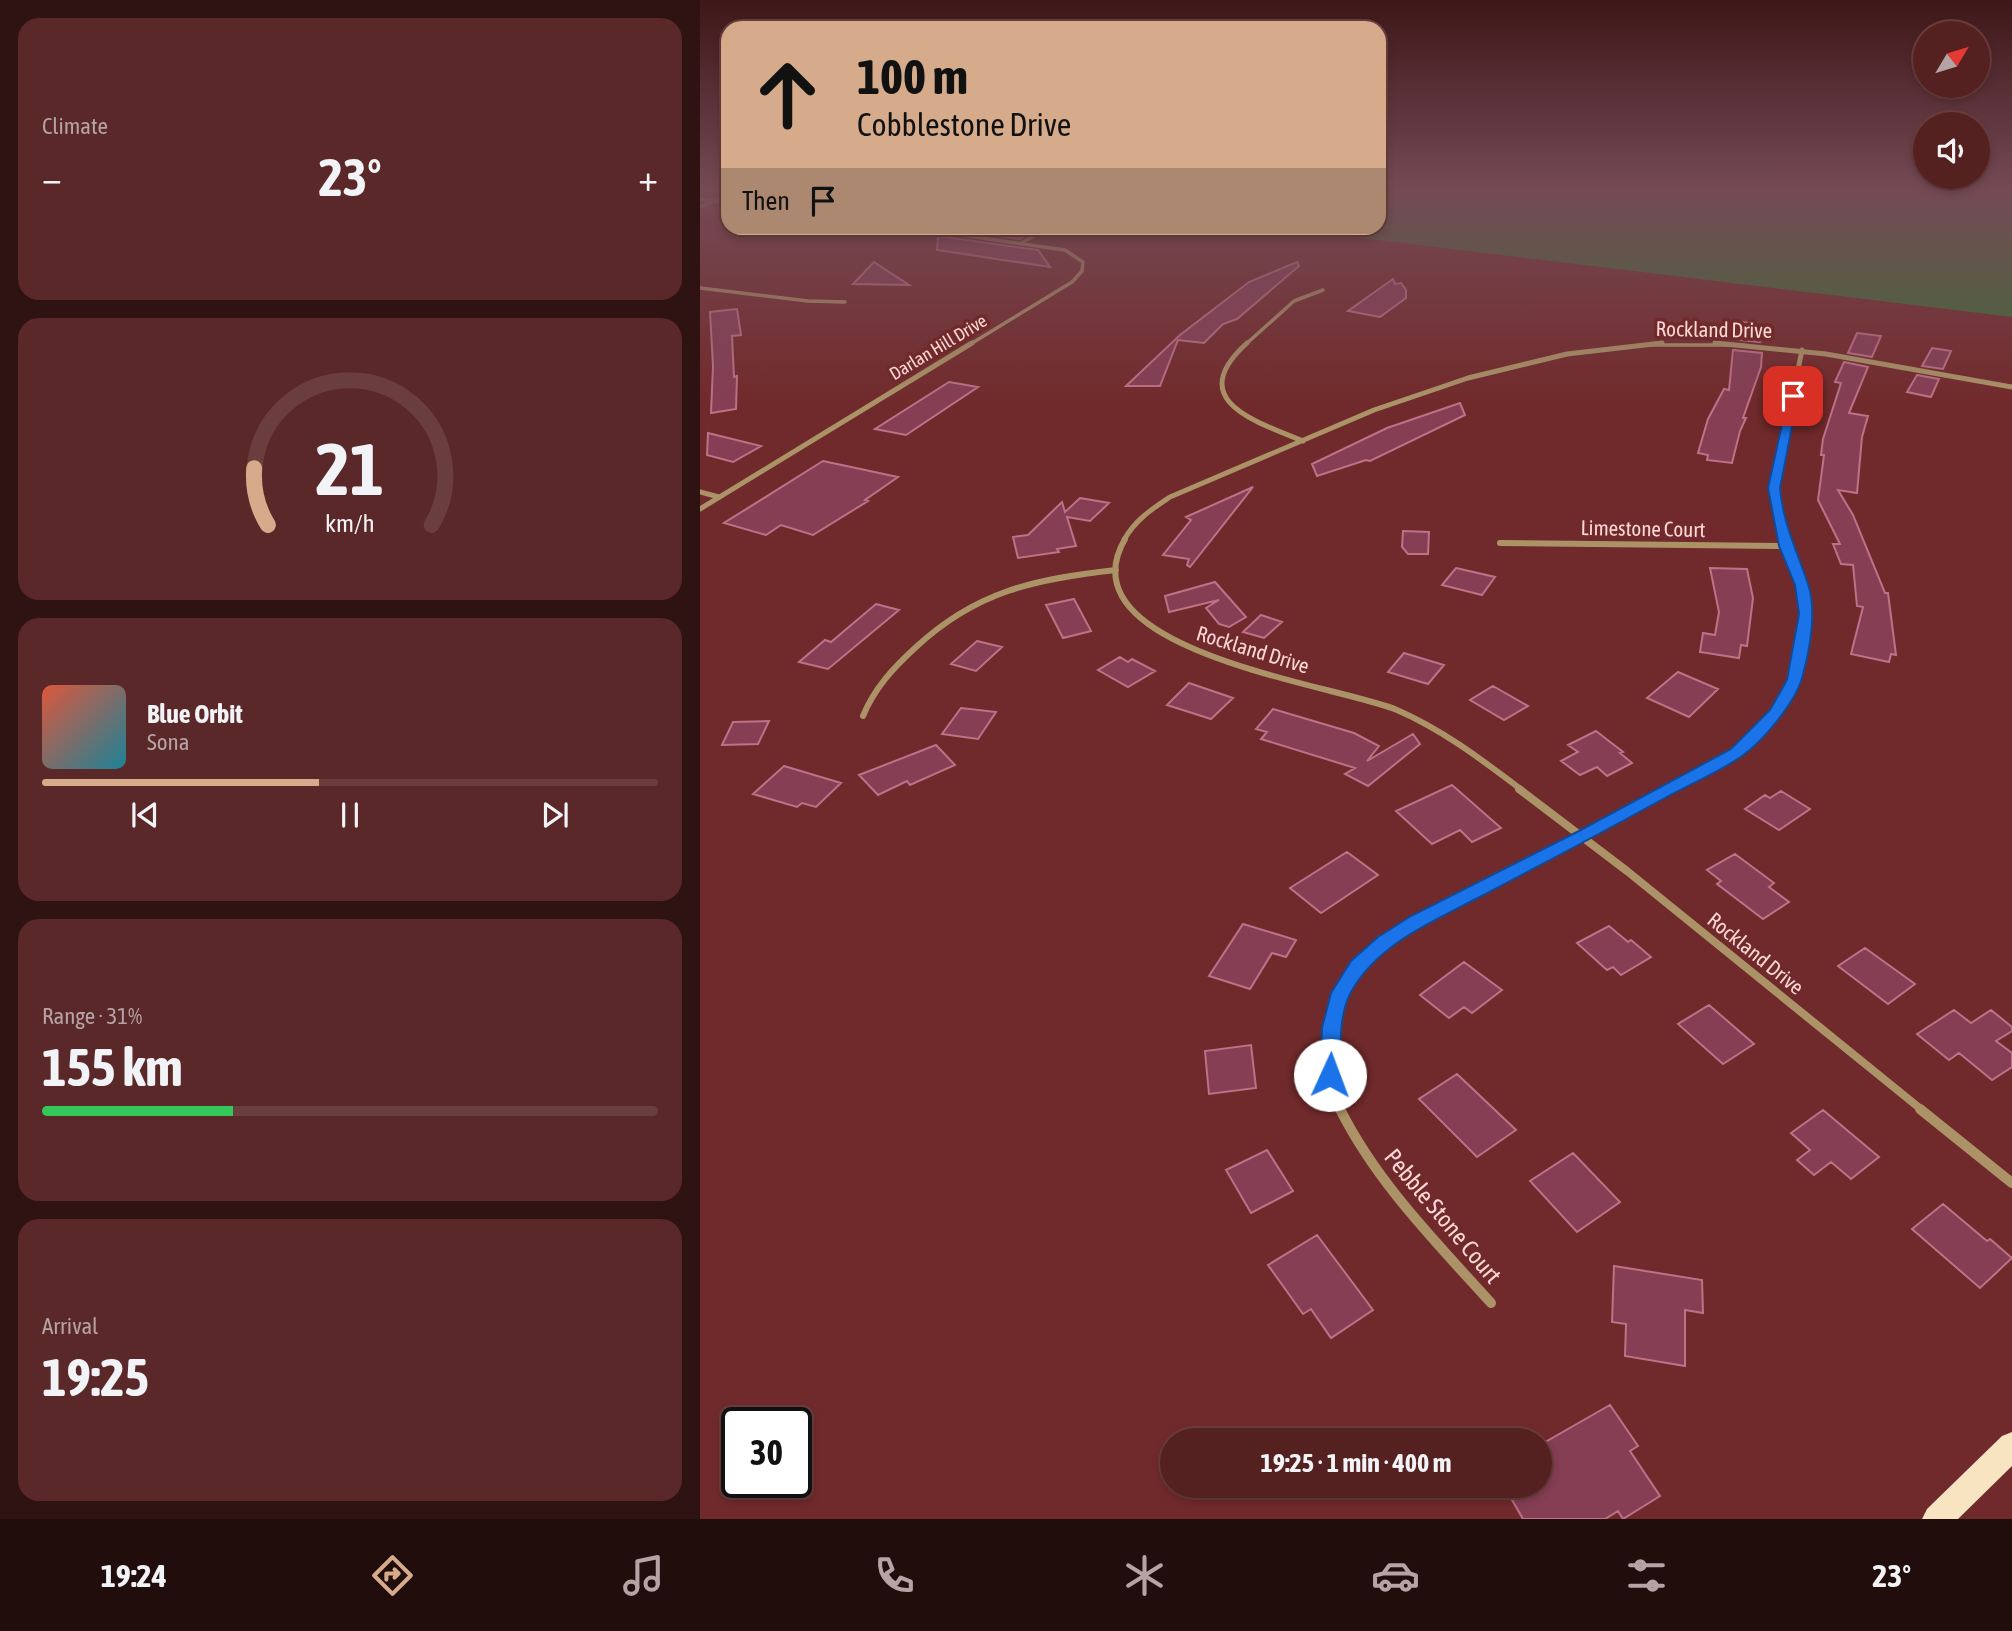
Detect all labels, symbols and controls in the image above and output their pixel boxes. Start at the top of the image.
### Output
north arrow [1913,21,1990,98]
map controls [1913,21,1990,189]
text: 100 m [857,48,968,104]
icon: ahead [742,49,833,140]
text: Cobblestone Drive [857,106,1071,143]
button: sound [1913,112,1990,189]
text: Climate [42,113,108,139]
text: 23° [318,147,382,207]
text: − [42,156,62,199]
text: + [638,156,658,199]
icon: arrive [804,182,842,220]
text: Then [742,186,790,216]
street label: Darlan Hill Drive [886,310,990,384]
street label: Rockland Drive [1656,316,1772,342]
pin [1763,366,1823,426]
icon: arrive [1774,377,1812,415]
text: 21 [316,428,384,511]
text: km/h [325,509,375,537]
street label: Limestone Court [1580,515,1706,541]
street label: Rockland Drive [1194,620,1312,678]
text: Blue Orbit [147,699,243,729]
text: Sona [147,729,189,755]
icon: previous [126,796,164,834]
icon: pause [331,796,369,834]
icon: next [536,796,574,834]
street label: Rockland Drive [1703,907,1809,999]
text: Range · 31% [42,1003,142,1029]
text: 155 km [42,1037,183,1097]
position arrow [1293,1038,1367,1112]
street label: Pebble Stone Court [1379,1143,1507,1289]
text: Arrival [42,1313,98,1339]
text: 19:25 [42,1347,149,1407]
speed limit sign: 30 [721,1407,812,1498]
text: 19:25 · 1 min · 400 m [1261,1448,1451,1478]
icon: directions [368,1551,417,1600]
icon: music [619,1551,668,1600]
icon: phone [870,1551,919,1600]
icon: climate [1120,1551,1169,1600]
icon: car [1371,1551,1420,1600]
icon: filters [1622,1551,1671,1600]
text: 19:24 [101,1557,167,1594]
text: 23° [1872,1557,1911,1594]

